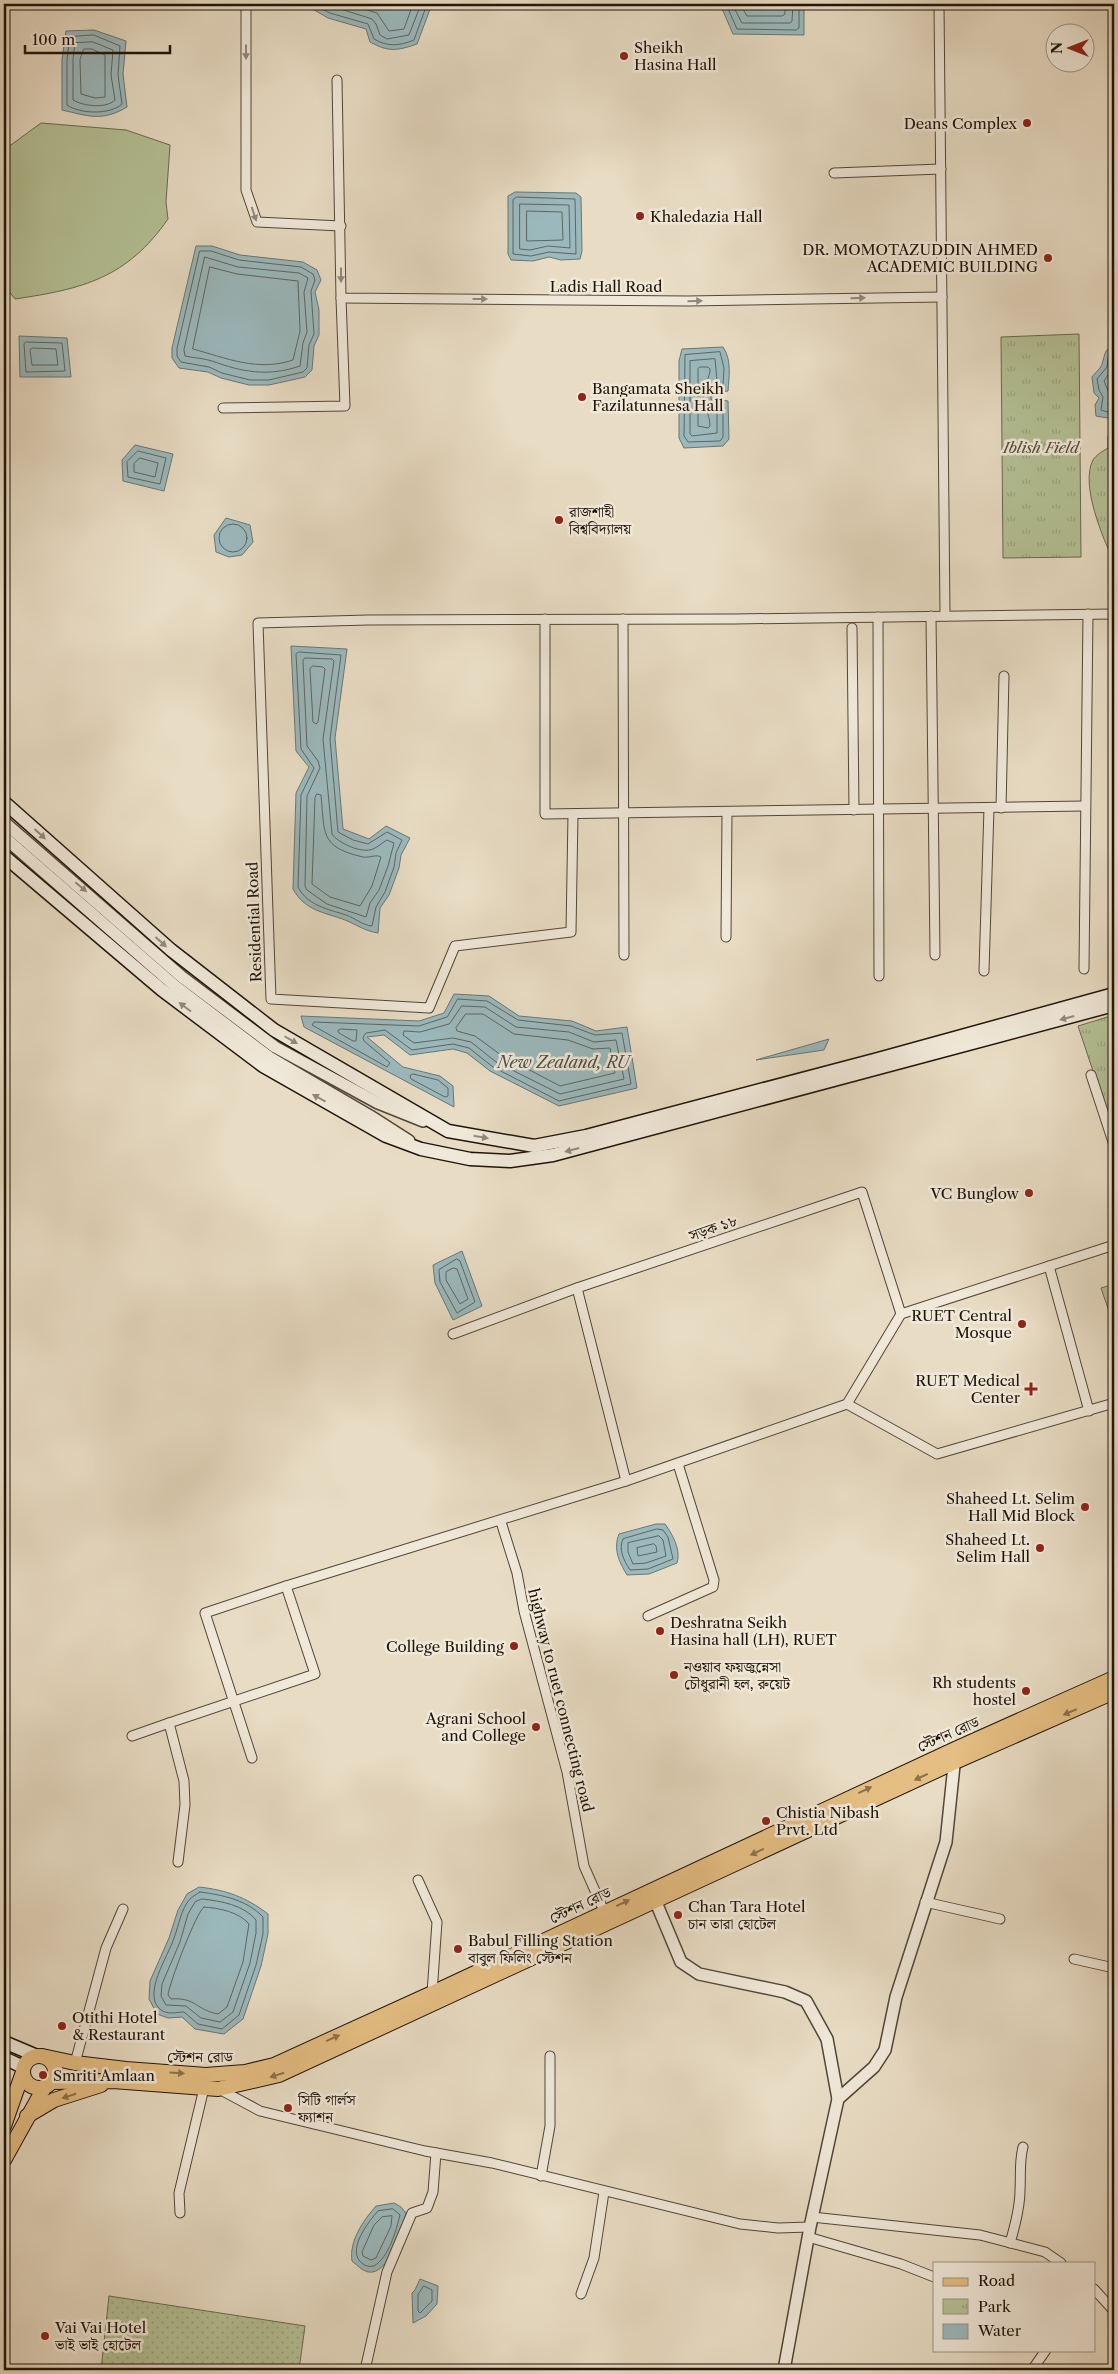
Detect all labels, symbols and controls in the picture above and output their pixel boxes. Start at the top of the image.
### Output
scale bar [25,22,170,54]
north arrow [1046,22,1096,72]
text: 100 m [32,30,75,49]
place label: Sheikh Hasina Hall [634,38,717,74]
text: N [1048,42,1066,54]
one-way arrow [242,45,250,61]
marker: Sheikh Hasina Hall [618,50,630,62]
place label: Deans Complex [904,114,1017,133]
marker: Deans Complex [1021,117,1033,129]
one-way arrow [250,206,258,221]
place label: Khaledazia Hall [650,207,763,226]
marker: Khaledazia Hall [634,210,646,222]
place label: DR. MOMOTAZUDDIN AHMED ACADEMIC BUILDING [802,240,1038,276]
marker: DR. MOMOTAZUDDIN AHMED ACADEMIC BUILDING [1042,252,1054,264]
one-way arrow [337,267,345,283]
street label: Ladis Hall Road [550,277,662,296]
one-way arrow [850,294,866,302]
one-way arrow [472,295,488,303]
one-way arrow [687,296,703,304]
place label: Bangamata Sheikh Fazilatunnesa Hall [592,379,724,415]
marker: Bangamata Sheikh Fazilatunnesa Hall [576,391,588,403]
park label: Iblish Field [1002,438,1081,457]
place label: রাজশাহী বিশ্ববিদ্যালয় [568,502,632,538]
marker: রাজশাহী বিশ্ববিদ্যালয় [553,514,565,526]
one-way arrow [34,828,46,840]
street label: Residential Road [242,861,266,983]
one-way arrow [74,882,87,893]
one-way arrow [155,937,168,948]
one-way arrow [178,1002,192,1012]
one-way arrow [1060,1014,1075,1022]
one-way arrow [284,1036,298,1045]
water label: New Zealand, RU [495,1052,632,1072]
one-way arrow [312,1094,326,1102]
one-way arrow [473,1133,489,1141]
one-way arrow [565,1146,580,1154]
place label: VC Bunglow [929,1184,1020,1203]
marker: VC Bunglow [1023,1187,1035,1199]
street label: সড়ক ১৮ [685,1211,740,1245]
place label: RUET Central Mosque [911,1306,1013,1342]
marker: RUET Central Mosque [1016,1318,1028,1330]
place label: RUET Medical Center [915,1371,1021,1407]
marker: RUET Medical Center [1024,1382,1038,1396]
place label: Shaheed Lt. Selim Hall Mid Block [946,1489,1076,1525]
marker: Shaheed Lt. Selim Hall Mid Block [1079,1501,1091,1513]
place label: Shaheed Lt. Selim Hall [945,1530,1031,1566]
marker: Shaheed Lt. Selim Hall [1034,1542,1046,1554]
street label: highway to ruet connecting road [524,1586,598,1814]
place label: Deshratna Seikh Hasina hall (LH), RUET [670,1613,837,1649]
marker: Deshratna Seikh Hasina hall (LH), RUET [654,1625,666,1637]
place label: College Building [386,1637,504,1656]
marker: College Building [508,1640,520,1652]
place label: নওয়াব ফয়জুন্নেসা চৌধুরানী হল, রুয়েট [683,1657,791,1693]
marker: নওয়াব ফয়জুন্নেসা চৌধুরানী হল, রুয়েট [668,1669,680,1681]
place label: Rh students hostel [932,1673,1017,1709]
marker: Rh students hostel [1020,1685,1032,1697]
one-way arrow [1062,1708,1077,1716]
place label: Agrani School and College [425,1709,527,1745]
street label: স্টেশন রোড [914,1712,983,1756]
marker: Agrani School and College [530,1721,542,1733]
one-way arrow [914,1774,928,1782]
one-way arrow [858,1786,872,1794]
place label: Chistia Nibash Prvt. Ltd [776,1803,880,1839]
marker: Chistia Nibash Prvt. Ltd [760,1815,772,1827]
one-way arrow [750,1849,764,1857]
street label: স্টেশন রোড [546,1882,614,1928]
place label: Chan Tara Hotel চান তারা হোটেল [687,1897,806,1933]
one-way arrow [616,1899,630,1907]
marker: Chan Tara Hotel চান তারা হোটেল [672,1909,684,1921]
place label: Babul Filling Station বাবুল ফিলিং স্টেশন [467,1931,613,1967]
marker: Babul Filling Station বাবুল ফিলিং স্টেশন [452,1943,464,1955]
place label: Otithi Hotel & Restaurant [72,2008,166,2044]
marker: Otithi Hotel & Restaurant [56,2020,68,2032]
one-way arrow [326,2034,340,2042]
street label: স্টেশন রোড [167,2047,234,2066]
place label: Smriti Amlaan [53,2066,155,2085]
marker: Smriti Amlaan [37,2069,49,2081]
one-way arrow [169,2069,185,2077]
one-way arrow [269,2072,284,2080]
place label: সিটি গার্লস ফ্যাশন [297,2090,356,2126]
one-way arrow [61,2092,76,2100]
marker: সিটি গার্লস ফ্যাশন [282,2102,294,2114]
legend [933,2262,1096,2352]
text: Road [978,2271,1015,2290]
text: Park [978,2297,1012,2316]
place label: Vai Vai Hotel ভাই ভাই হোটেল [54,2318,147,2354]
text: Water [977,2321,1022,2340]
marker: Vai Vai Hotel ভাই ভাই হোটেল [39,2330,51,2342]

